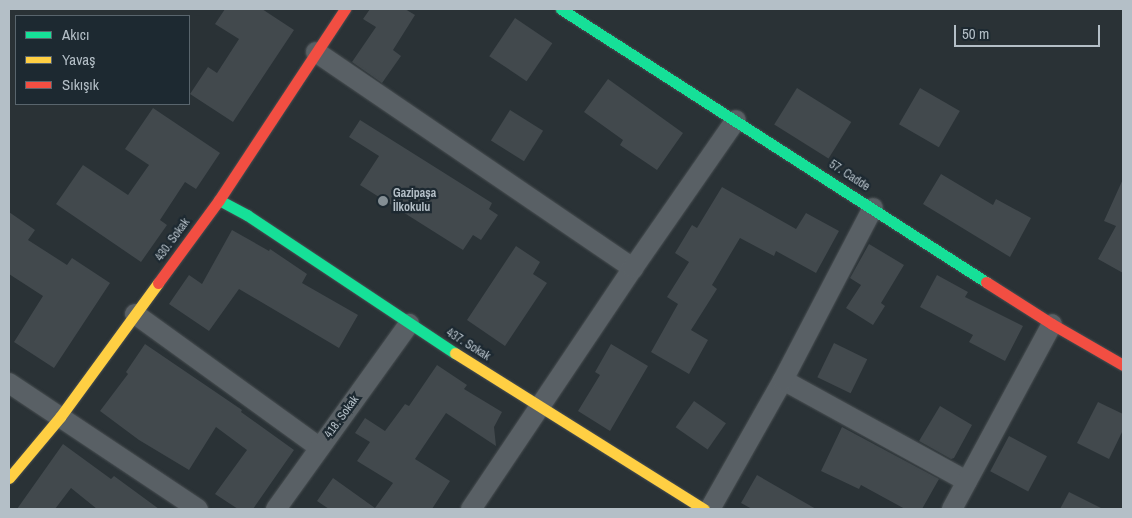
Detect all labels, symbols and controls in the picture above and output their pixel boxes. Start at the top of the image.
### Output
legend [15,15,190,105]
scale bar [957,15,1103,47]
text: 50 m [962,23,989,44]
text: Akıcı [62,24,89,45]
text: Yavaş [62,49,95,70]
text: Sıkışık [62,74,99,95]
street label: 57. Cadde [826,158,872,194]
place label: Gazipaşa İlkokulu [393,187,436,215]
marker: Gazipaşa İlkokulu [377,195,389,207]
street label: 430. Sokak [153,216,193,264]
street label: 437. Sokak [443,326,493,364]
street label: 418. Sokak [322,393,362,441]

